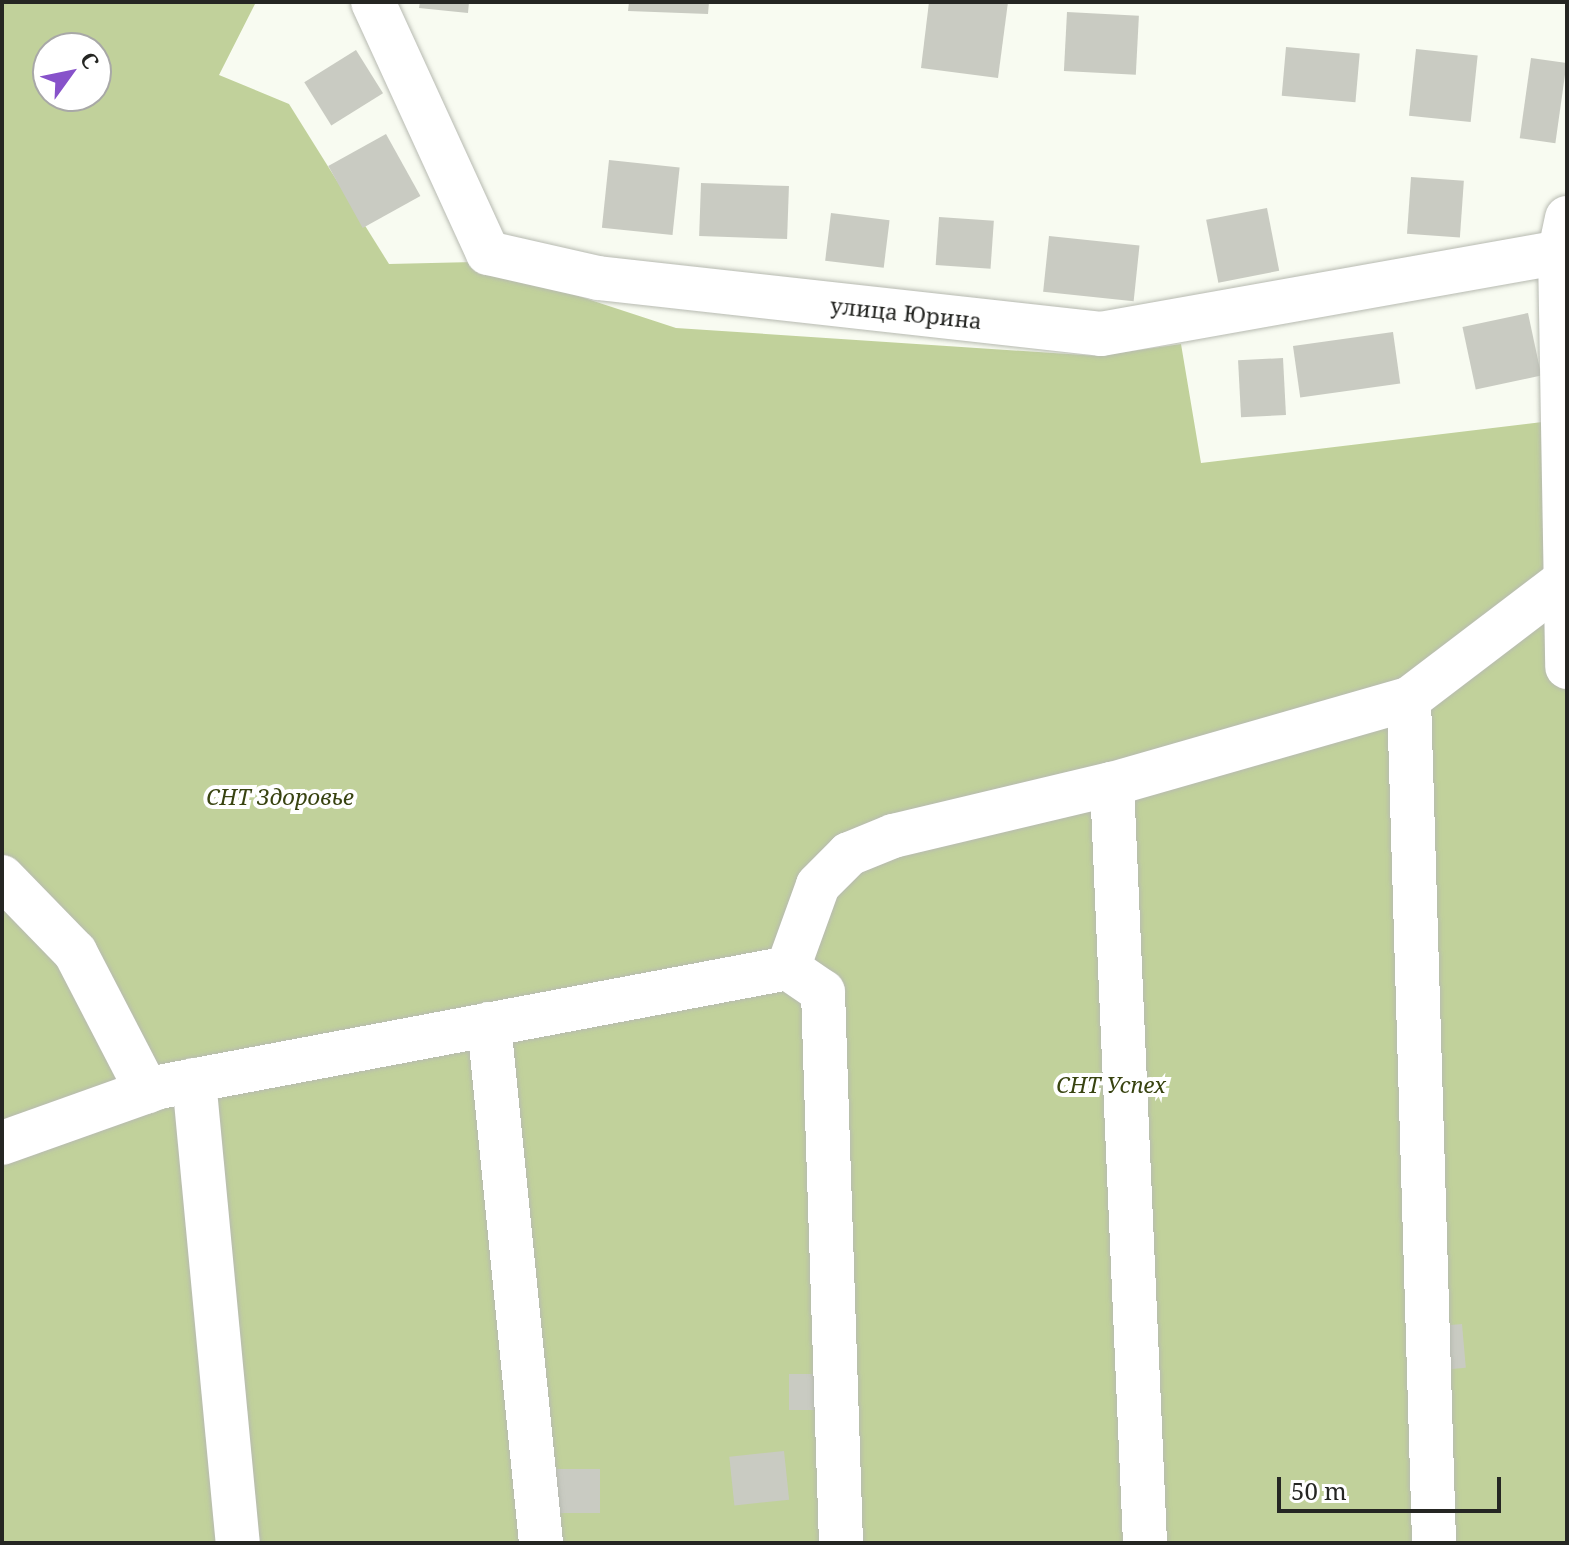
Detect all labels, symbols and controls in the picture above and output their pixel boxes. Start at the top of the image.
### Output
north arrow [32,32,112,112]
text: С [74,46,107,74]
street label: улица Юрина [829,292,983,334]
park label: СНТ Здоровье [206,784,354,810]
park label: СНТ Успех [1056,1072,1166,1098]
scale bar [1281,1461,1505,1511]
text: 50 m [1291,1474,1347,1507]

